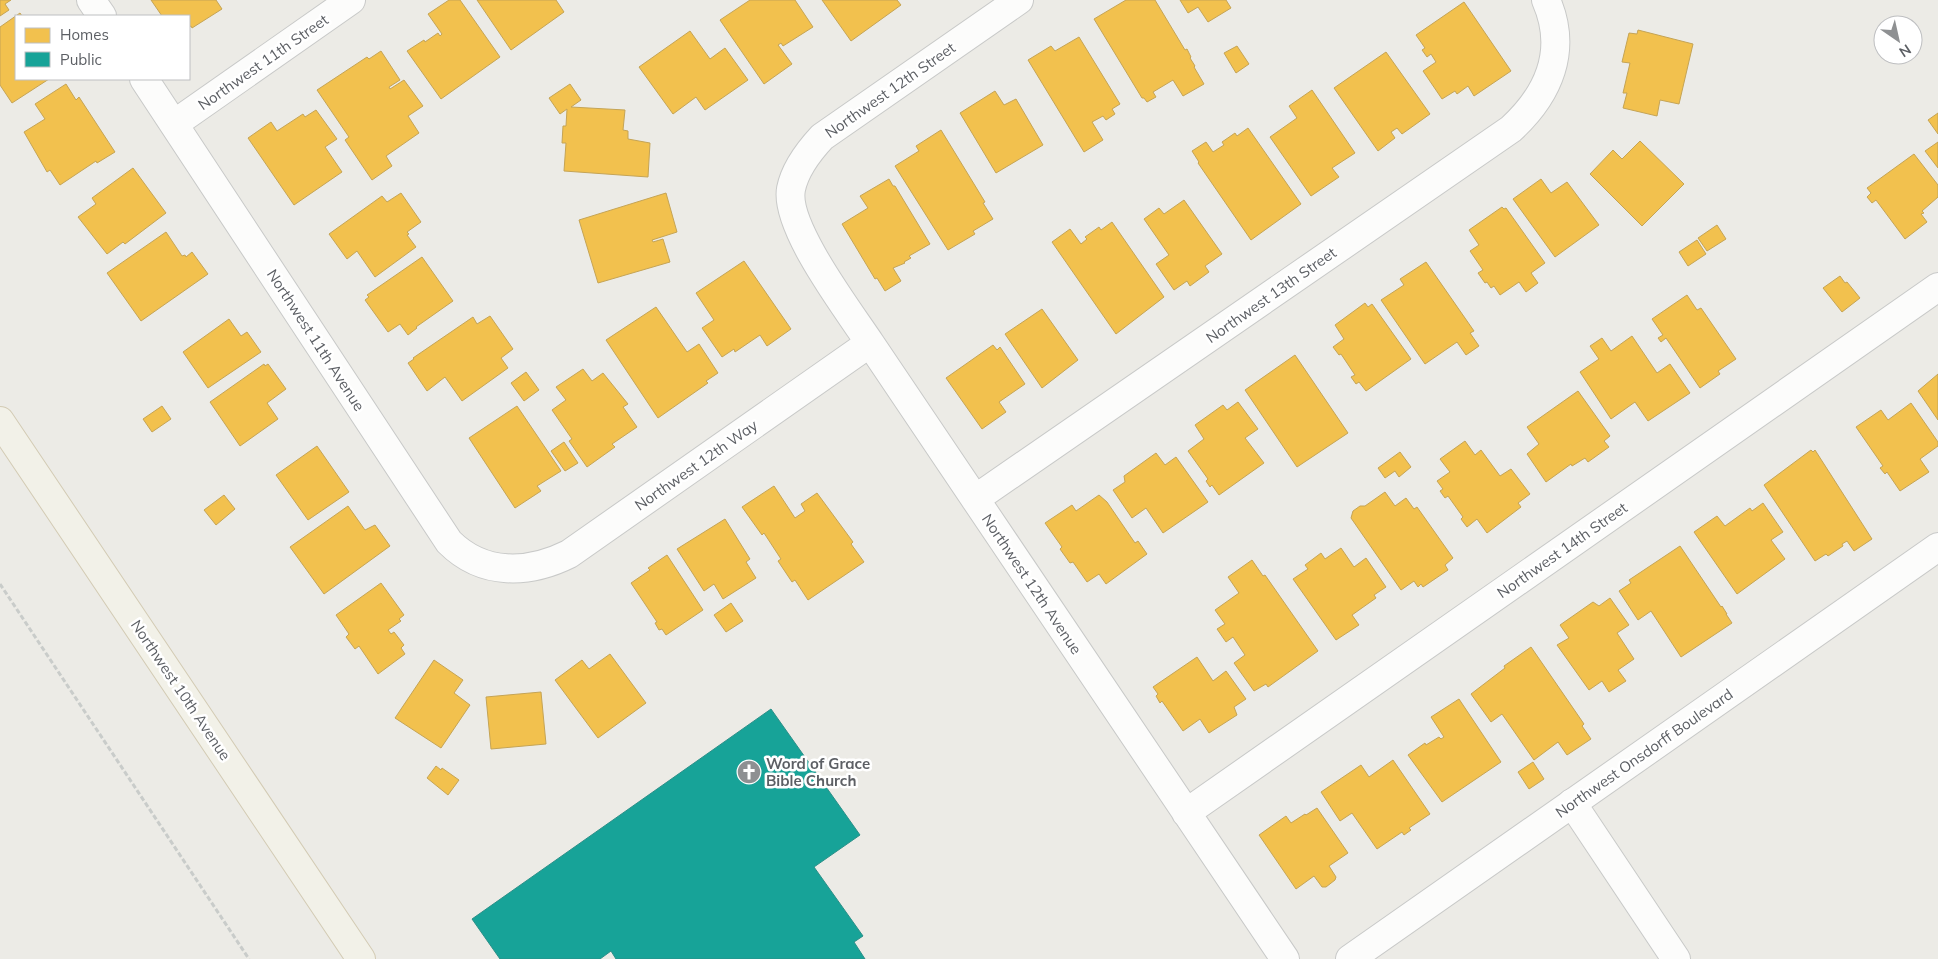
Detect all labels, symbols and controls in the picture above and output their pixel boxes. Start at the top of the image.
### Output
street label: Northwest 11th Street [194,10,332,114]
legend [15,15,190,80]
north arrow [1873,15,1923,65]
text: Homes [60,25,109,44]
street label: Northwest 12th Street [821,38,959,142]
text: N [1896,40,1915,61]
text: Public [60,50,102,69]
street label: Northwest 13th Street [1202,243,1340,347]
street label: Northwest 11th Avenue [263,265,369,415]
street label: Northwest 12th Way [631,415,761,515]
street label: Northwest 14th Street [1493,498,1631,602]
street label: Northwest 12th Avenue [978,510,1086,658]
street label: Northwest 10th Avenue [127,616,235,764]
street label: Northwest Onsdorff Boulevard [1552,684,1736,822]
place label: Word of Grace Bible Church [766,754,870,790]
church icon: Word of Grace Bible Church [736,759,762,785]

